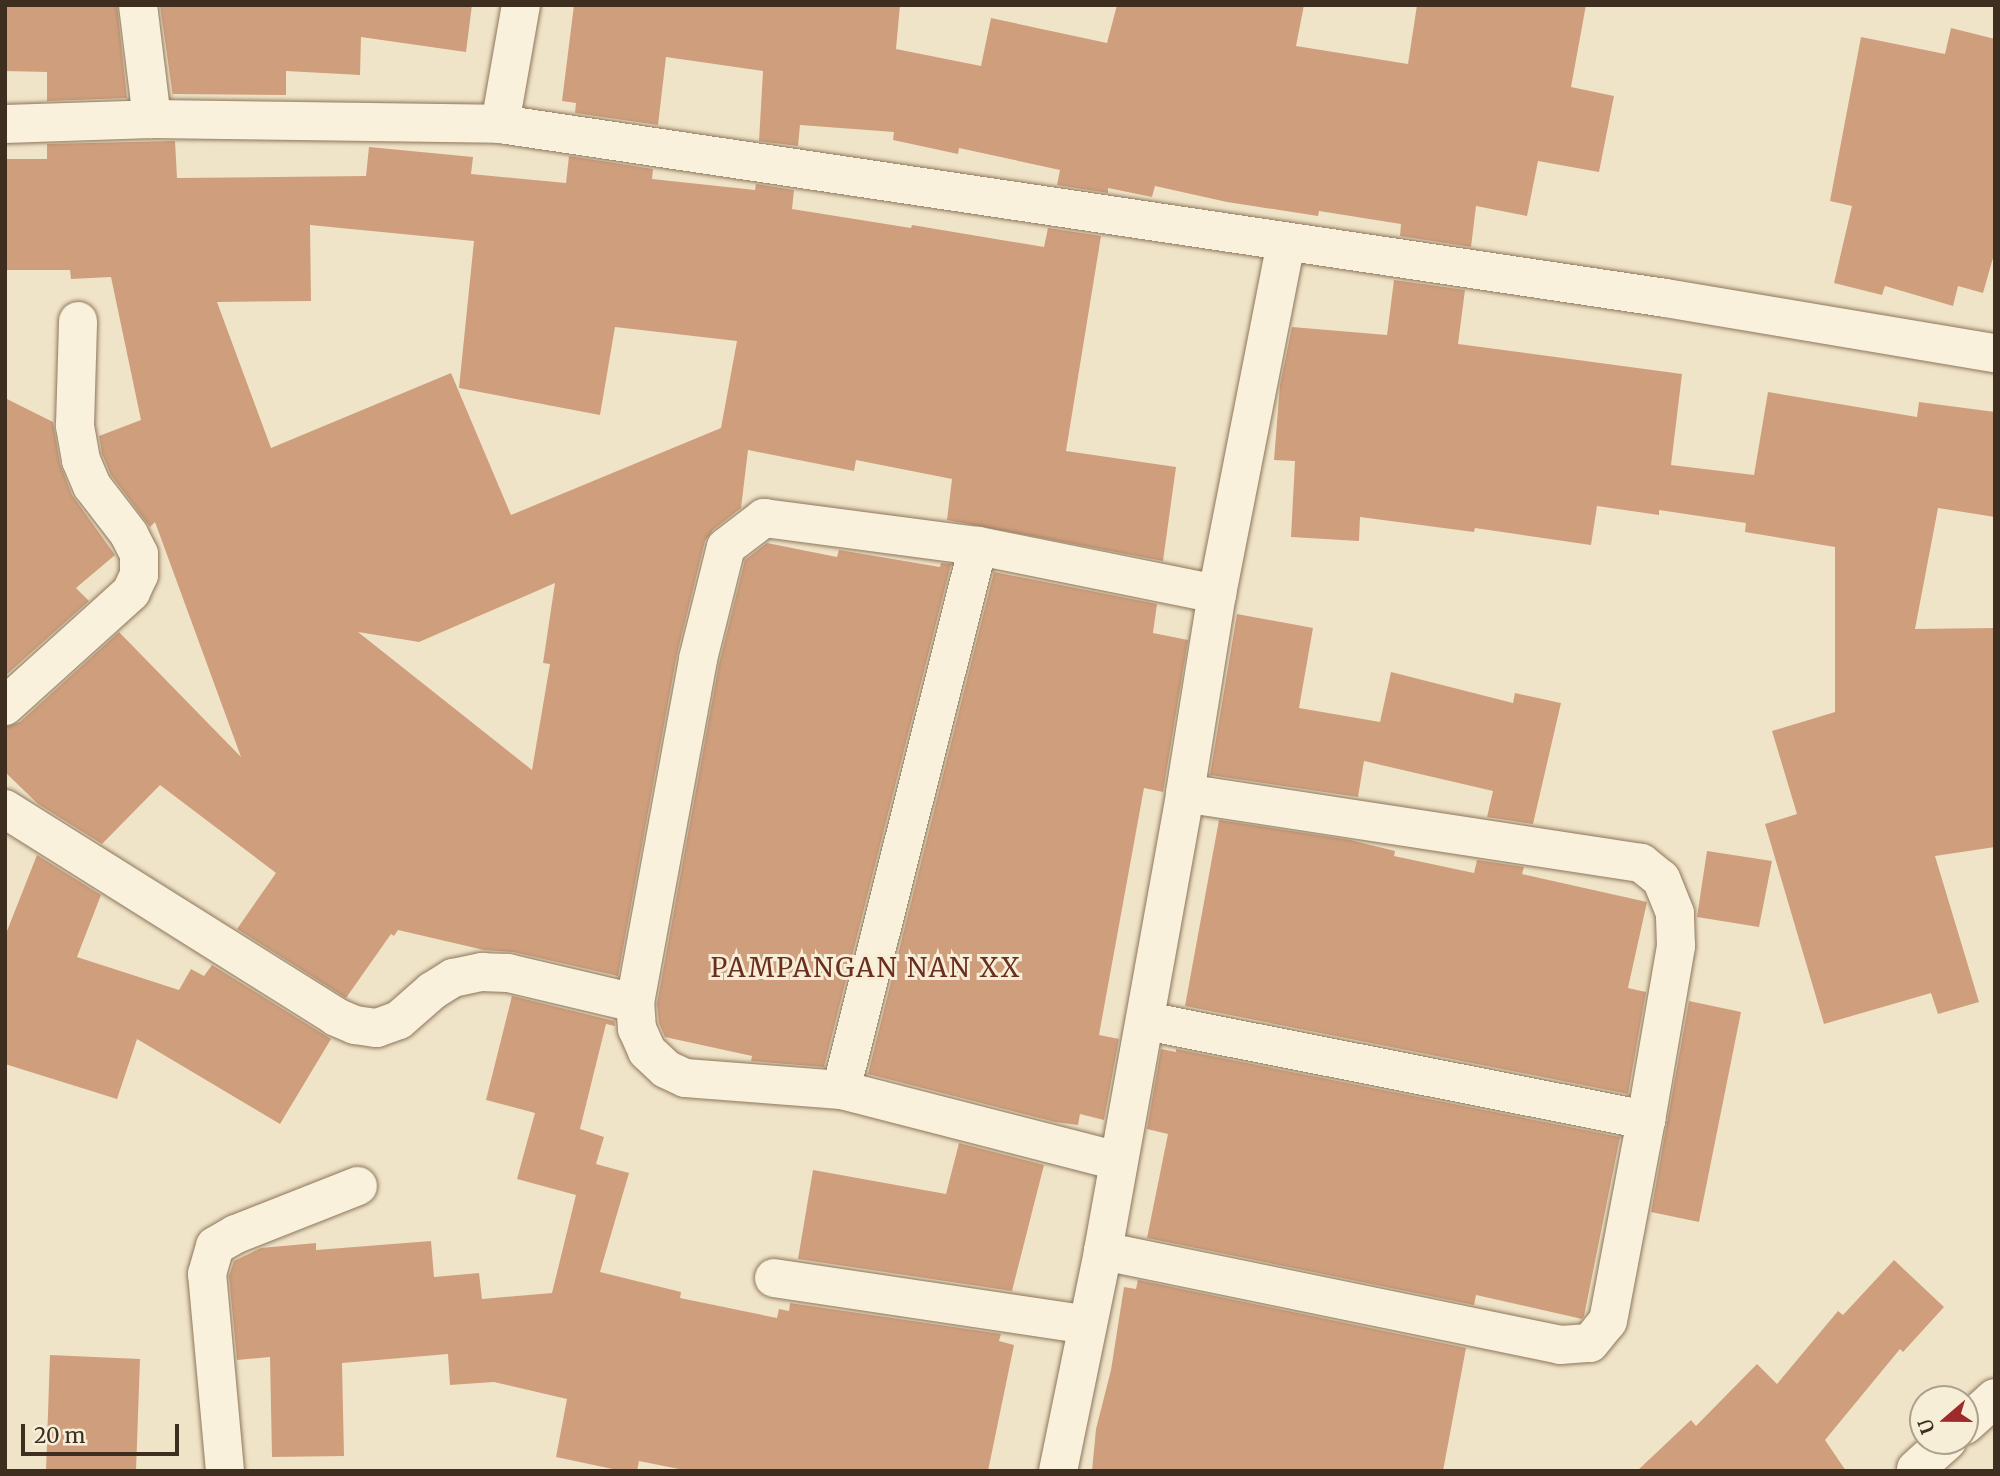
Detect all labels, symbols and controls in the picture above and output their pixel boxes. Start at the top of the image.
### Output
district label: PAMPANGAN NAN XX [713,952,1019,984]
north arrow [1909,1385,1979,1455]
scale bar [24,1410,182,1454]
text: U [1912,1416,1940,1437]
text: 20 m [34,1422,85,1449]

